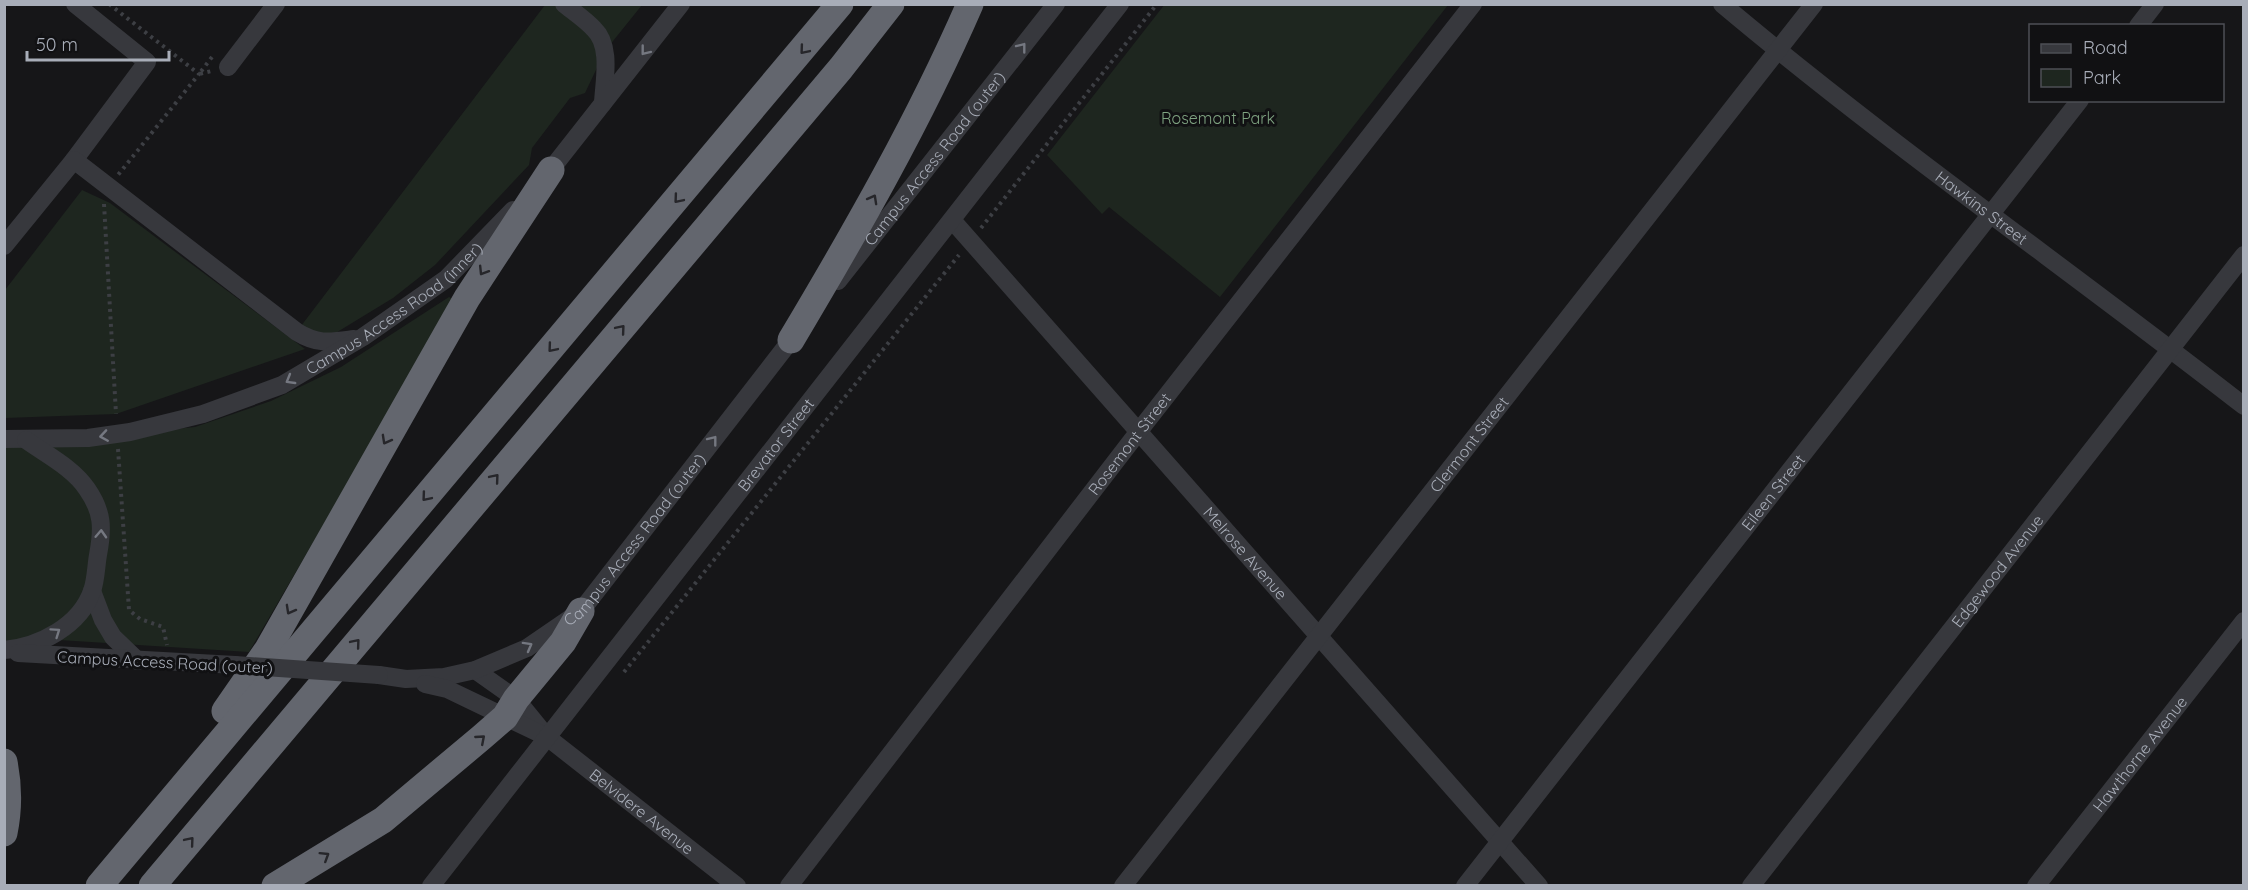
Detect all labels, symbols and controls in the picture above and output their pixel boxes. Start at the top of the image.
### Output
scale bar [27,24,170,62]
legend [2029,24,2224,102]
text: 50 m [36,33,78,56]
text: Road [2083,36,2128,59]
one-way arrow [800,43,811,54]
one-way arrow [1015,43,1026,54]
one-way arrow [641,44,652,55]
text: Park [2083,66,2121,89]
street label: Campus Access Road (outer) [860,67,1009,250]
park label: Rosemont Park [1161,108,1275,128]
street label: Hawkins Street [1932,167,2032,249]
one-way arrow [674,192,685,203]
one-way arrow [866,195,877,205]
street label: Campus Access Road (inner) [302,238,487,379]
one-way arrow [480,265,491,276]
one-way arrow [613,325,624,336]
one-way arrow [548,341,559,352]
one-way arrow [286,373,296,384]
street label: Rosemont Street [1083,389,1175,499]
street label: Clermont Street [1425,392,1513,496]
street label: Brevator Street [733,394,818,495]
one-way arrow [100,429,110,442]
one-way arrow [382,434,393,444]
one-way arrow [705,436,716,447]
street label: Campus Access Road (outer) [560,449,710,630]
street label: Eileen Street [1737,450,1809,534]
one-way arrow [488,474,499,485]
one-way arrow [423,490,434,501]
street label: Melrose Avenue [1199,503,1292,604]
street label: Edgewood Avenue [1947,510,2048,631]
one-way arrow [94,529,107,538]
one-way arrow [286,604,298,614]
one-way arrow [49,628,60,639]
one-way arrow [349,639,360,650]
one-way arrow [522,642,532,653]
street label: Campus Access Road (outer) [57,646,273,678]
street label: Hawthorne Avenue [2088,692,2191,816]
one-way arrow [474,735,485,746]
street label: Belvidere Avenue [586,764,698,859]
one-way arrow [182,837,193,848]
one-way arrow [318,852,329,863]

